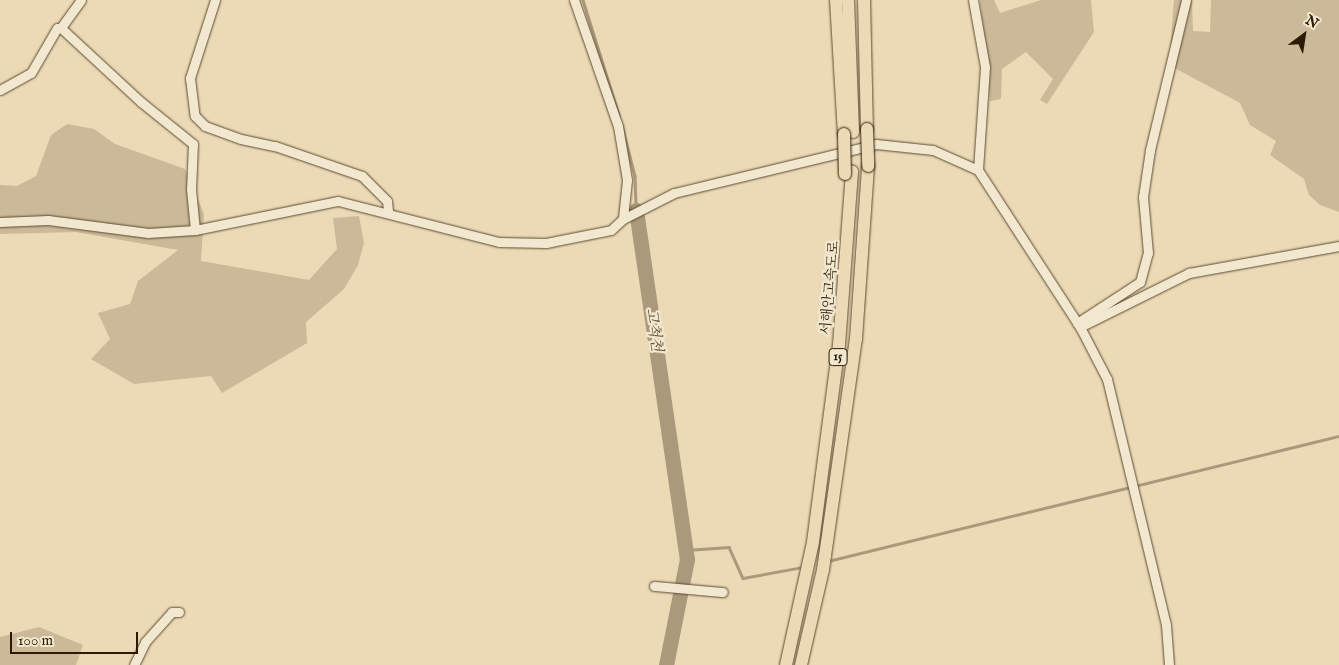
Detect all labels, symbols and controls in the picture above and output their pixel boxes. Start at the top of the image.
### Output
north arrow [1279,10,1329,60]
text: N [1302,11,1322,33]
street label: 서해안고속도로 [818,240,842,336]
water label: 고척천 [642,307,666,353]
road number: 15 [828,348,848,367]
scale bar [12,622,140,654]
text: 100 m [18,631,53,650]

